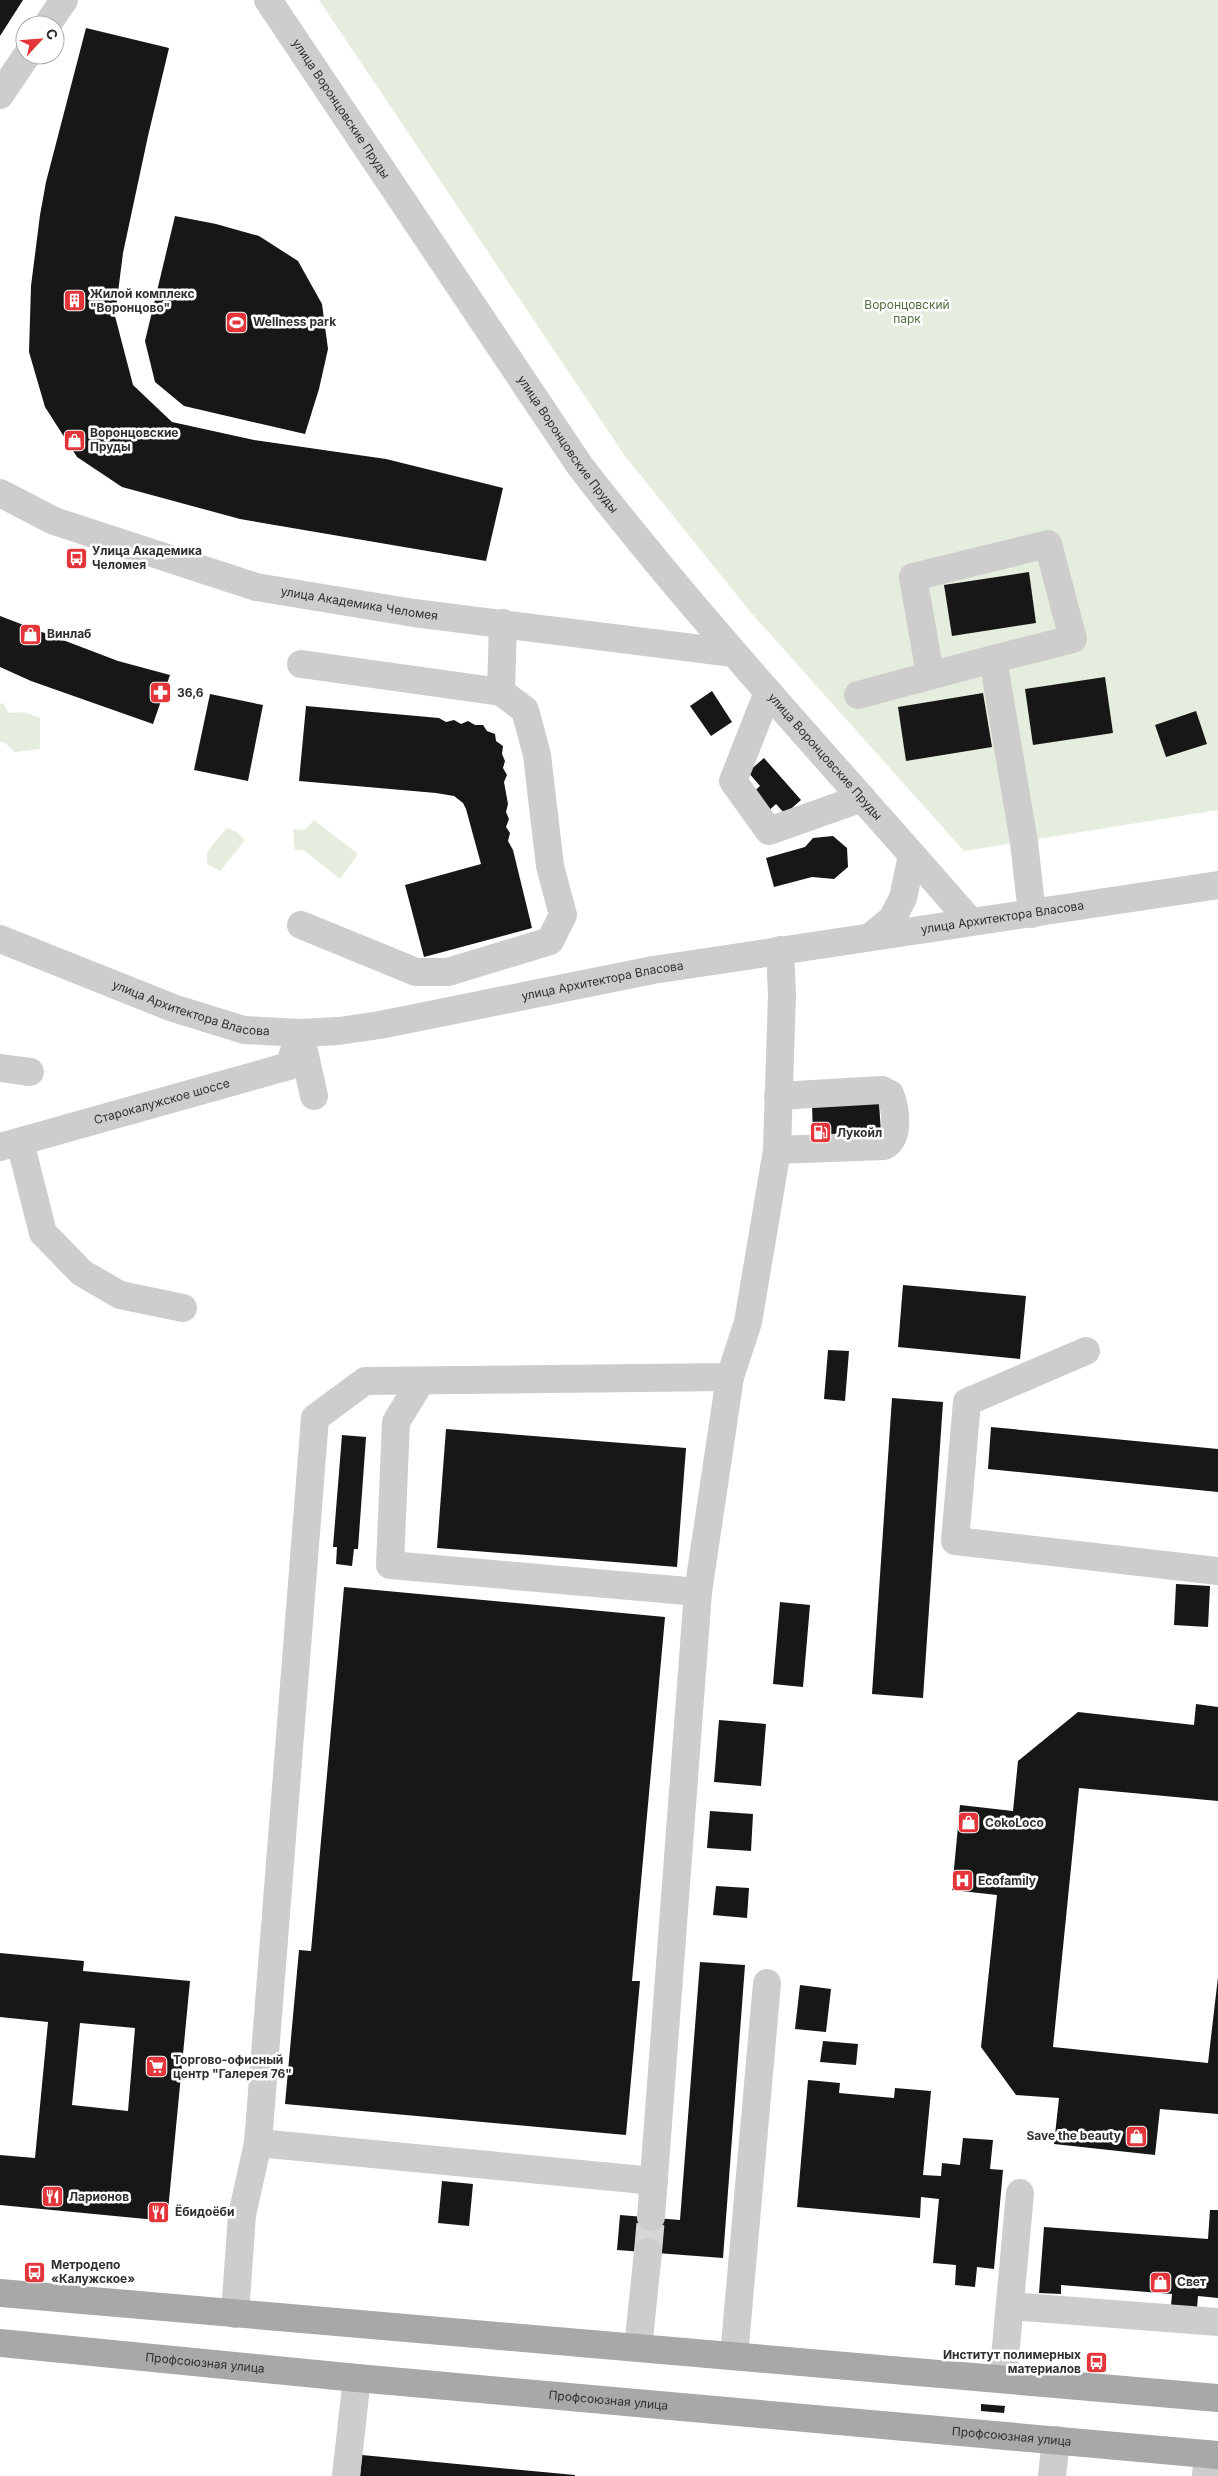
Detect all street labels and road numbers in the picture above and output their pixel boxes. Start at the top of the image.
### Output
street label: улица Воронцовские Пруды [289,36,393,181]
street label: улица Воронцовские Пруды [515,372,622,516]
street label: улица Академика Челомея [280,583,439,623]
street label: улица Воронцовские Пруды [765,690,886,823]
street label: улица Архитектора Власова [920,897,1085,937]
street label: улица Архитектора Власова [520,958,684,1003]
street label: улица Архитектора Власова [110,977,270,1038]
street label: Старокалужское шоссе [92,1075,231,1127]
street label: Профсоюзная улица [145,2349,265,2376]
street label: Профсоюзная улица [548,2387,669,2413]
street label: Профсоюзная улица [951,2423,1072,2449]

